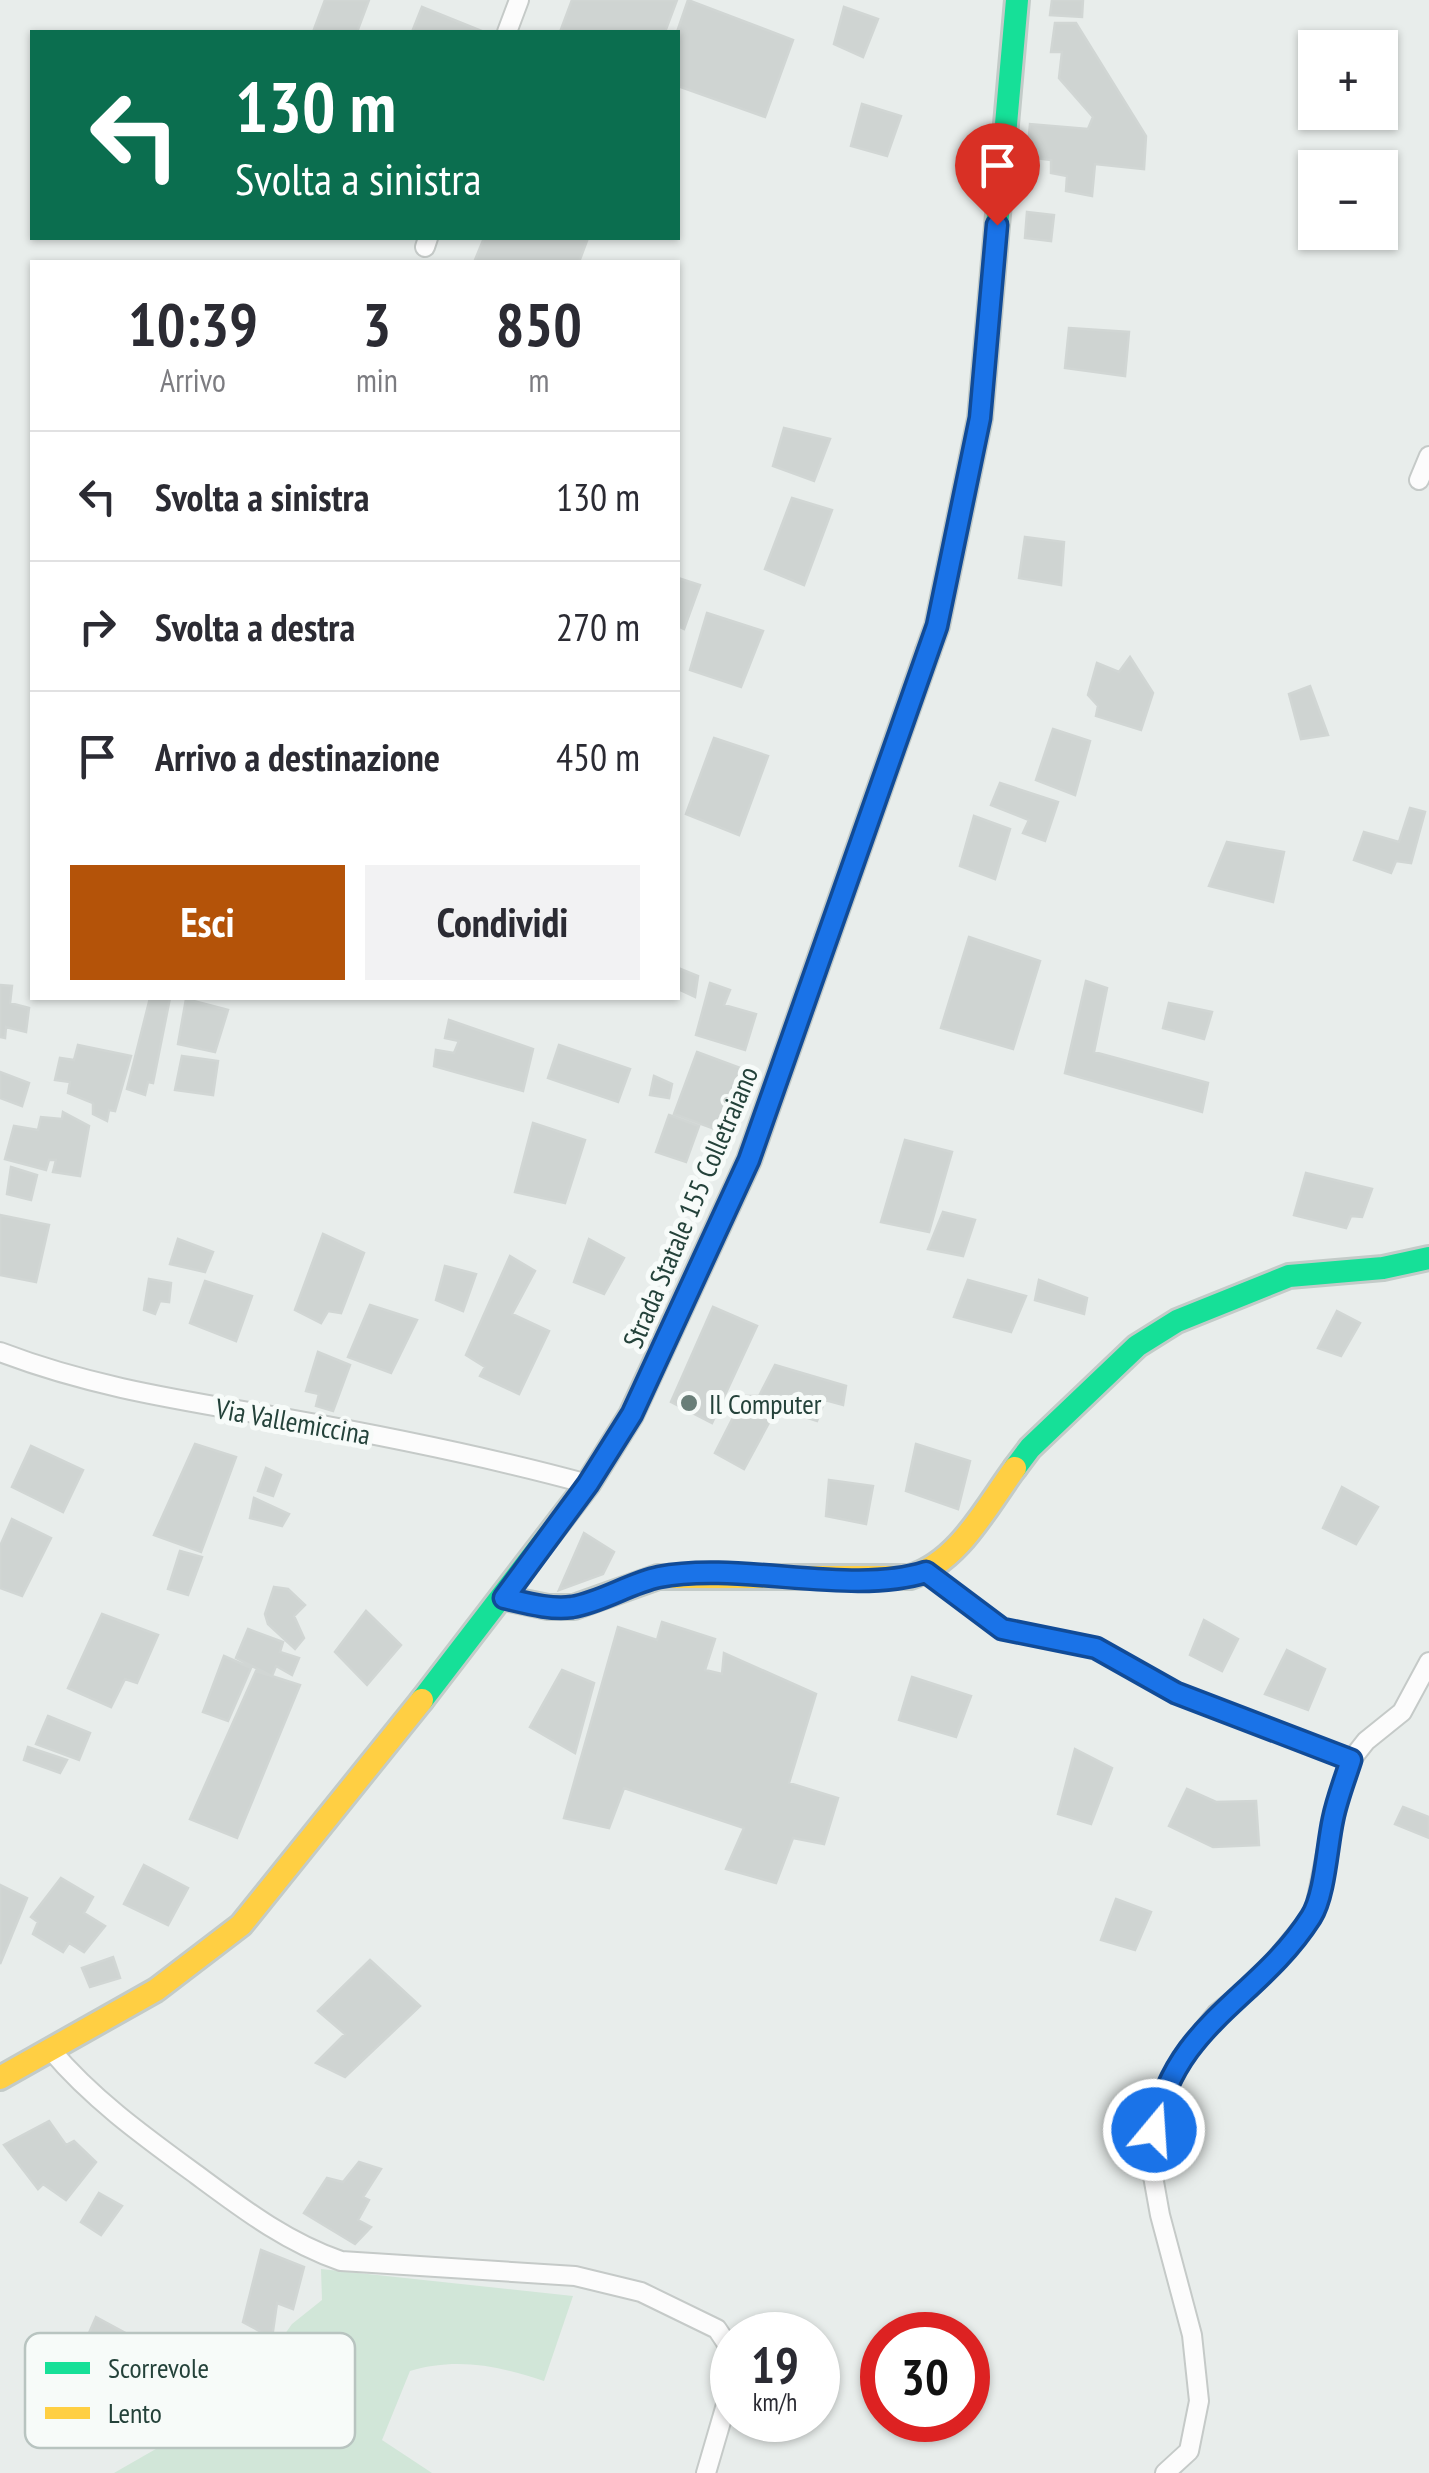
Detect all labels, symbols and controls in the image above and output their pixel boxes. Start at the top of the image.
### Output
map controls [1298,30,1398,250]
button: + [1298,30,1398,130]
text: 130 m [235,61,396,151]
icon: left [70,70,200,200]
pin [955,123,1040,226]
icon: arrive [970,138,1025,193]
text: Svolta a sinistra [235,149,482,207]
button: − [1298,150,1398,250]
text: 10:39 [128,285,258,363]
text: 3 [363,285,391,363]
text: 850 [496,285,582,363]
text: Arrivo [160,359,226,401]
text: min [356,359,398,401]
text: m [528,359,549,401]
icon: left [70,469,125,524]
text: Svolta a sinistra [155,472,369,521]
text: 130 m [556,472,640,521]
icon: right [70,599,125,654]
text: Svolta a destra [155,602,355,651]
text: 270 m [556,602,640,651]
icon: arrive [70,729,125,784]
text: Arrivo a destinazione [155,732,440,781]
text: 450 m [556,732,640,781]
button: Esci [70,865,345,980]
button: Condividi [365,865,640,980]
street label: Strada Statale 155 Colletraiano [614,1061,766,1353]
place label: Il Computer [709,1385,822,1422]
street label: Via Vallemiccina [212,1389,373,1453]
marker: Il Computer [678,1392,700,1414]
position arrow [1102,2078,1206,2182]
speed limit sign: 30 [860,2312,990,2442]
text: 19 [751,2332,799,2397]
legend [25,2333,355,2448]
text: Scorrevole [108,2349,209,2386]
text: km/h [753,2386,797,2418]
text: Lento [108,2394,162,2431]

